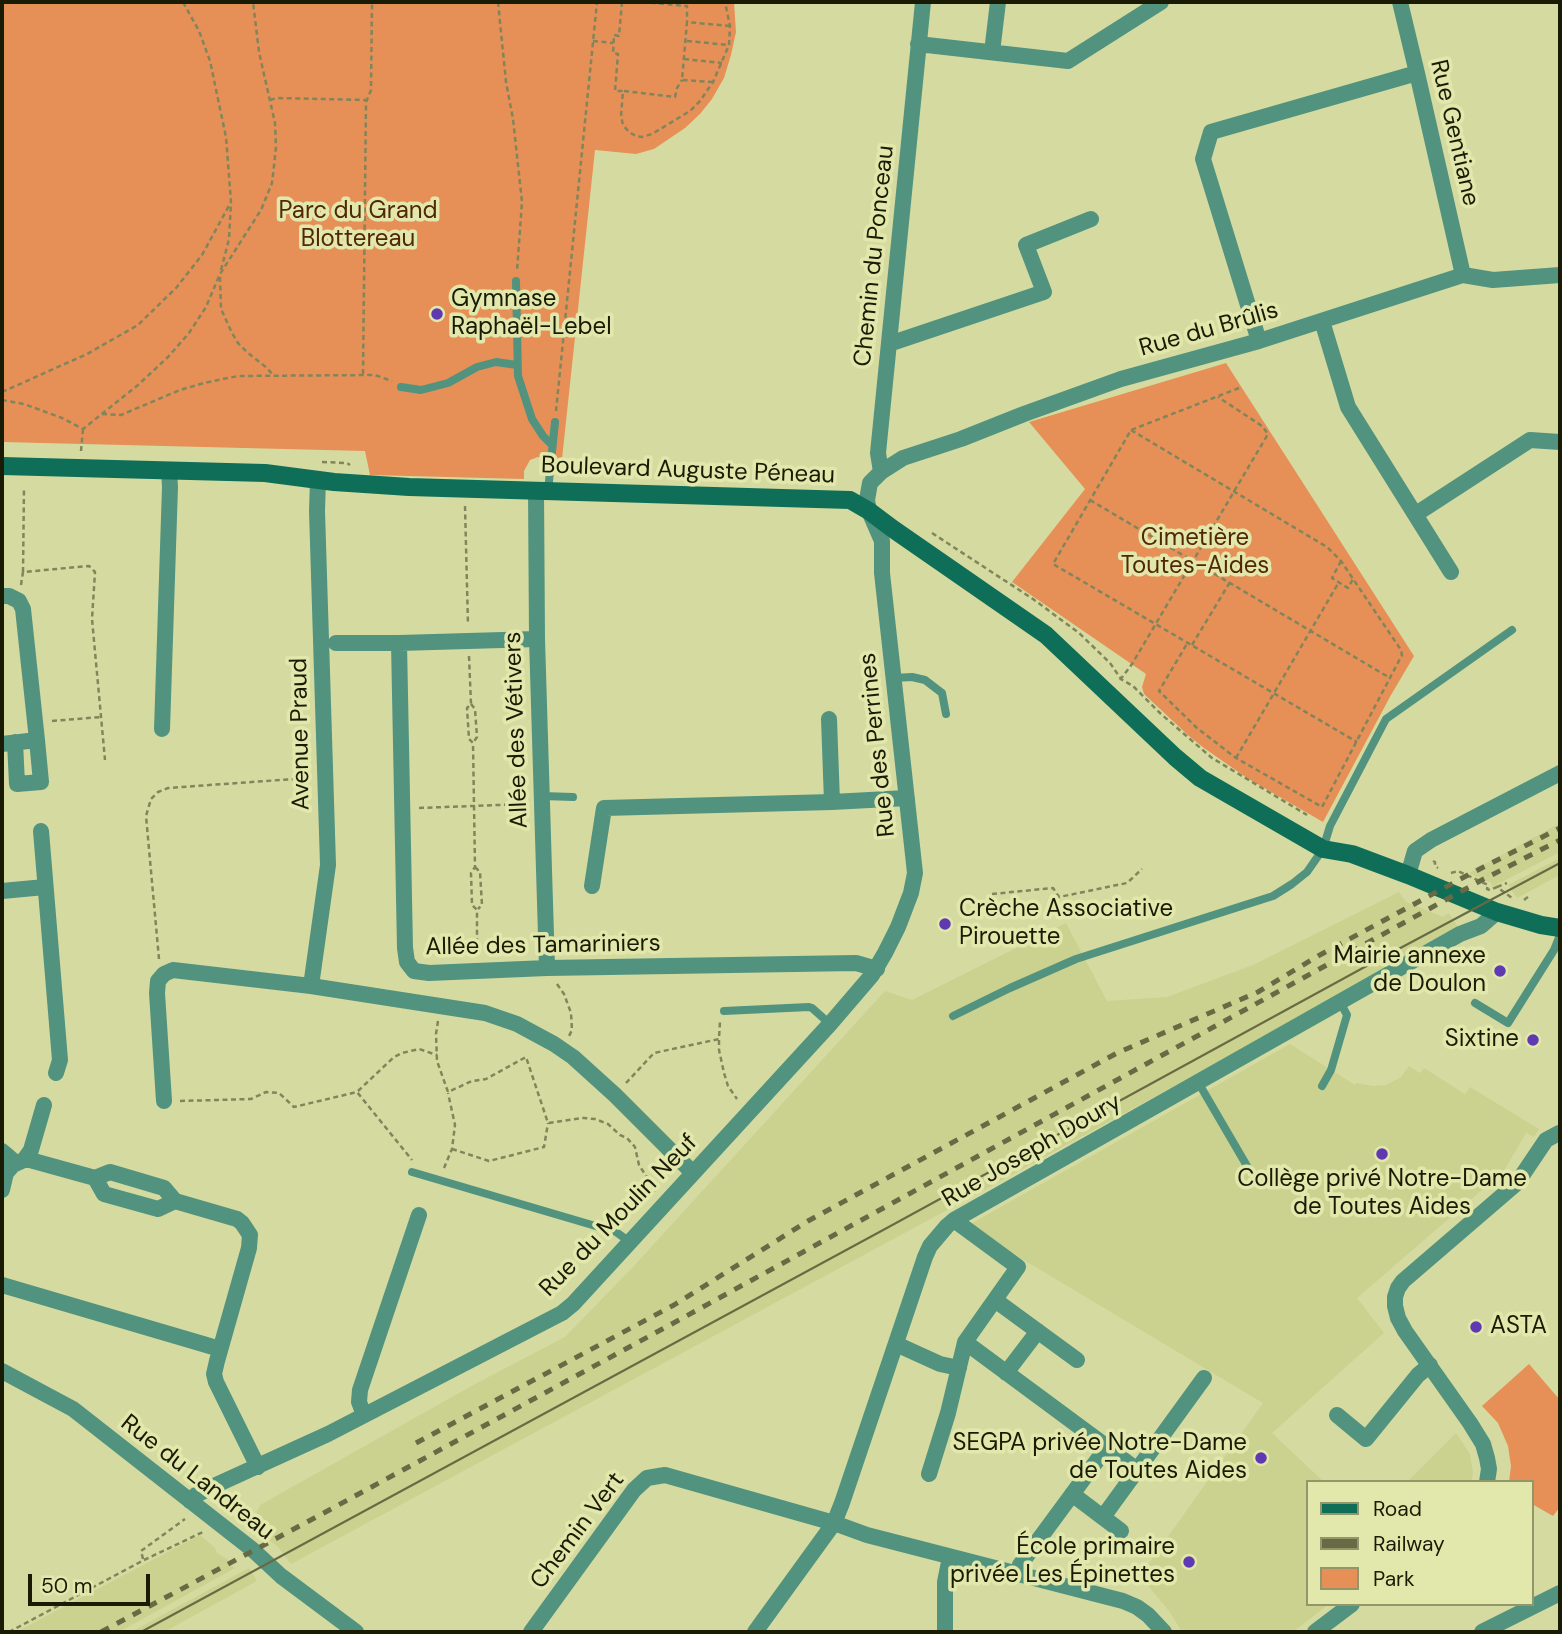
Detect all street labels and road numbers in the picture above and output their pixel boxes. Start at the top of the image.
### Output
street label: Rue Gentiane [1423,57,1485,209]
street label: Chemin du Ponceau [849,144,901,368]
street label: Rue du Brûlis [1136,296,1282,364]
street label: Boulevard Auguste Péneau [541,451,835,491]
street label: Allée des Vétivers [499,631,535,829]
street label: Rue des Perrines [854,652,902,838]
street label: Avenue Praud [285,657,317,811]
street label: Allée des Tamariniers [425,930,661,962]
street label: Rue Joseph Doury [937,1088,1127,1214]
street label: Rue du Moulin Neuf [534,1129,704,1303]
street label: Rue du Landreau [115,1409,279,1547]
street label: Chemin Vert [525,1467,631,1595]

